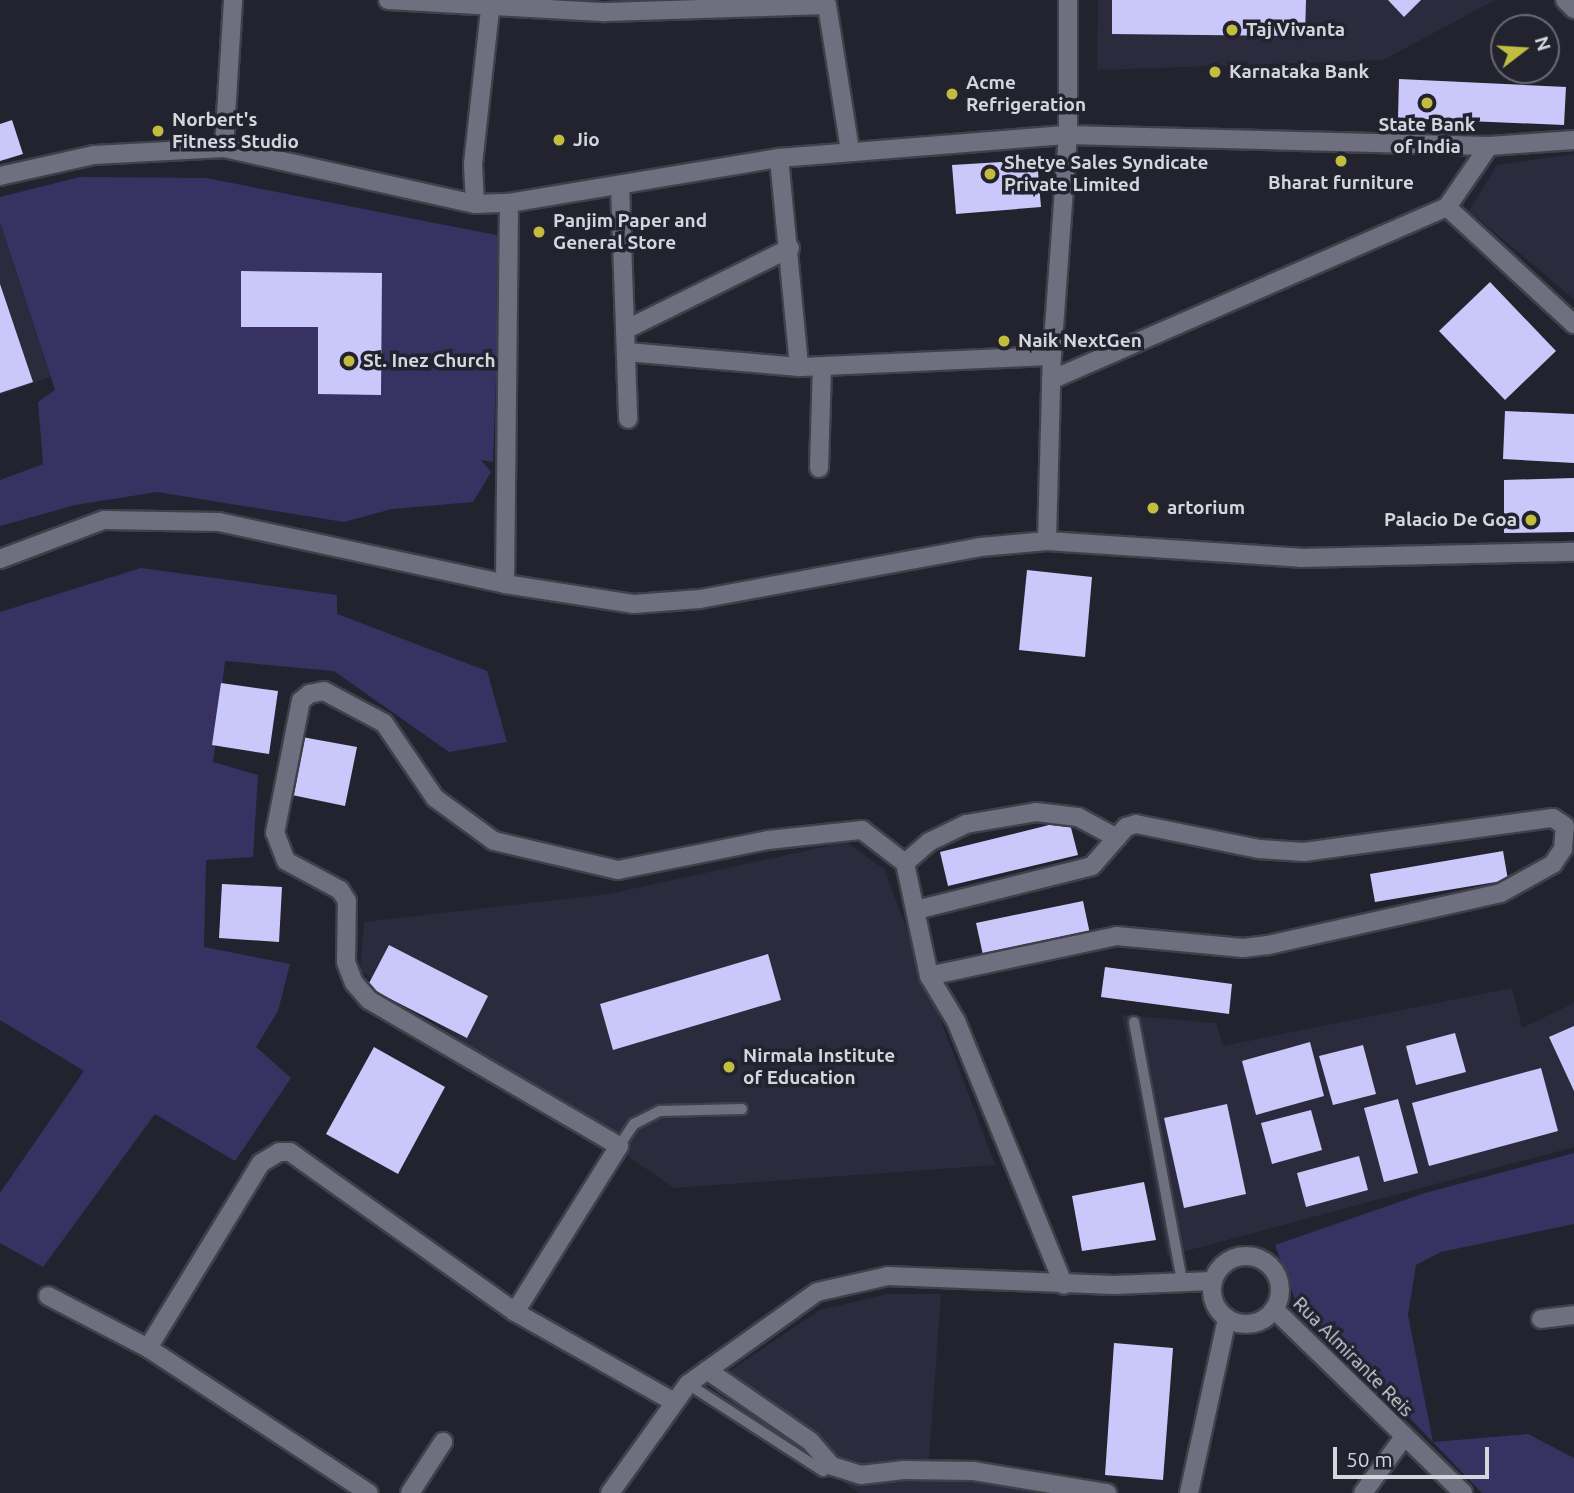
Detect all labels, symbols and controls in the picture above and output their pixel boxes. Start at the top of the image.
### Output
north arrow [1490,14,1560,84]
place label: Taj Vivanta [1246,19,1345,41]
marker: Taj Vivanta [1224,22,1240,38]
text: N [1531,33,1556,53]
place label: Karnataka Bank [1229,61,1369,83]
marker: Karnataka Bank [1207,64,1223,80]
place label: Acme Refrigeration [966,72,1086,116]
marker: Acme Refrigeration [944,86,960,102]
marker: State Bank of India [1419,95,1435,111]
place label: Norbert's Fitness Studio [172,109,299,153]
place label: State Bank of India [1378,114,1476,158]
marker: Norbert's Fitness Studio [150,123,166,139]
place label: Jio [573,129,600,151]
marker: Jio [551,132,567,148]
place label: Shetye Sales Syndicate Private Limited [1004,152,1208,196]
marker: Bharat furniture [1333,153,1349,169]
marker: Shetye Sales Syndicate Private Limited [982,166,998,182]
place label: Bharat furniture [1268,172,1414,194]
place label: Panjim Paper and General Store [553,210,707,254]
marker: Panjim Paper and General Store [531,224,547,240]
place label: Naik NextGen [1018,330,1142,352]
marker: Naik NextGen [996,333,1012,349]
place label: St. Inez Church [363,350,496,372]
marker: St. Inez Church [341,353,357,369]
place label: artorium [1167,497,1245,519]
marker: artorium [1145,500,1161,516]
place label: Palacio De Goa [1384,509,1517,531]
marker: Palacio De Goa [1523,512,1539,528]
place label: Nirmala Institute of Education [743,1045,895,1089]
marker: Nirmala Institute of Education [721,1059,737,1075]
street label: Rua Almirante Reis [1288,1292,1418,1422]
scale bar [1336,1434,1492,1478]
text: 50 m [1346,1447,1393,1471]

